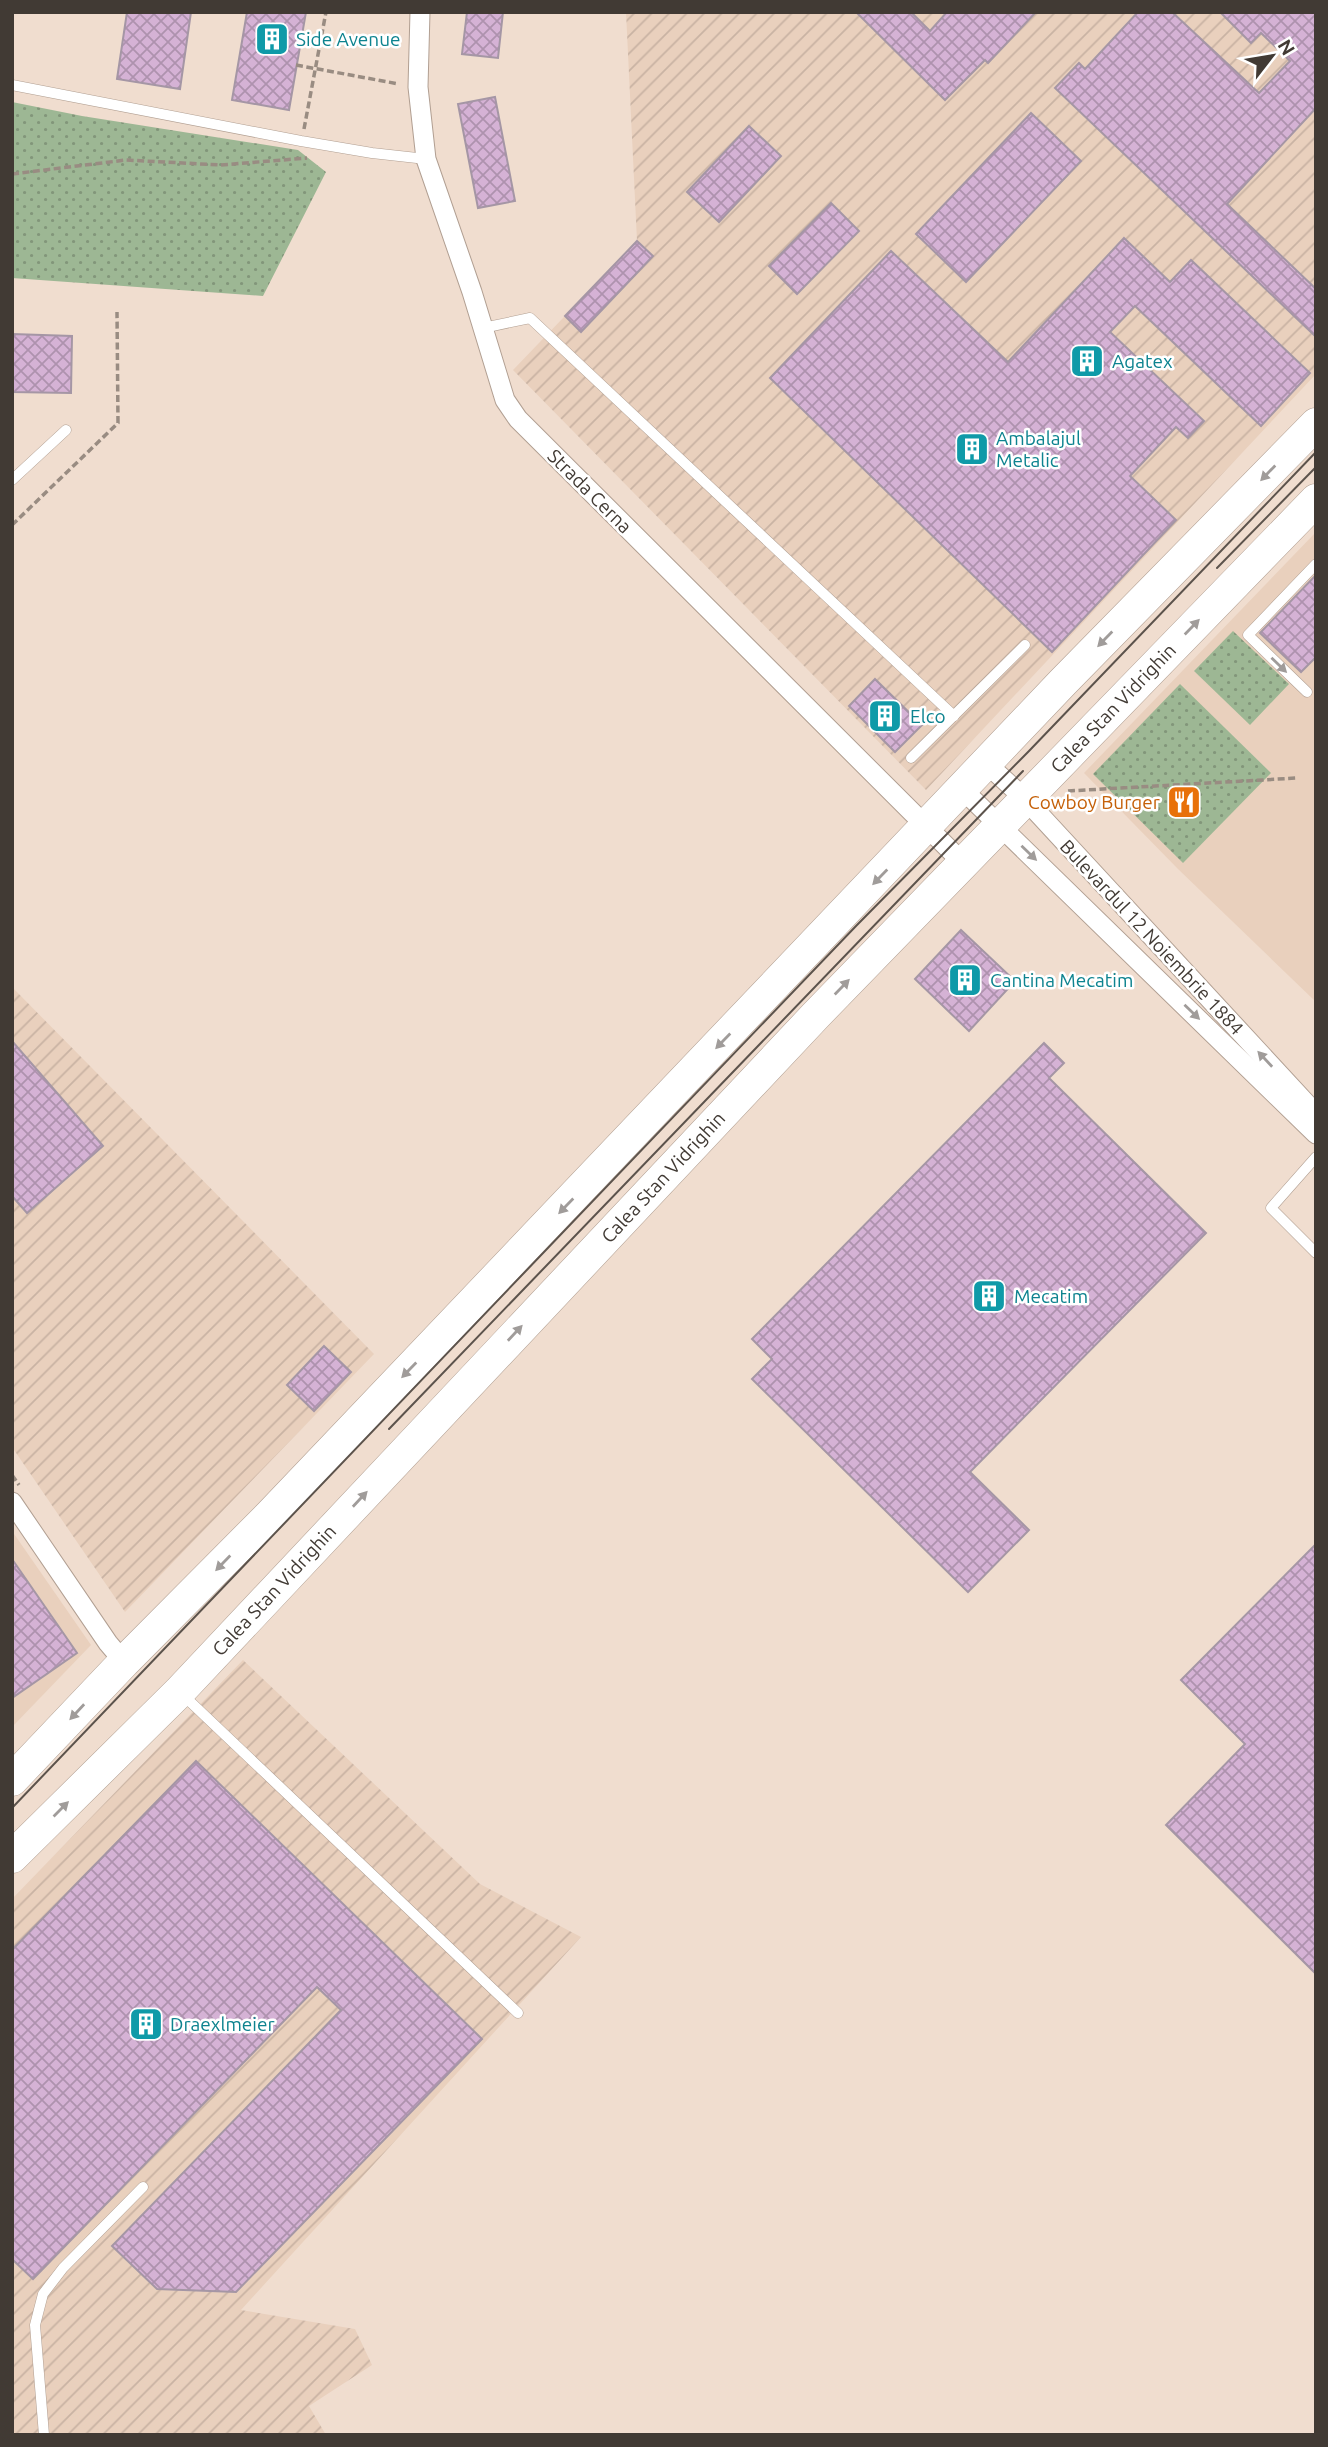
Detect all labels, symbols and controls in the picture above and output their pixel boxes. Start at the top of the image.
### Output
building icon: Side Avenue [253,20,291,58]
north arrow [1237,21,1307,91]
place label: Side Avenue [296,28,401,50]
text: N [1273,35,1300,59]
building icon: Agatex [1068,342,1106,380]
place label: Agatex [1112,350,1173,372]
place label: Ambalajul Metalic [996,427,1081,471]
building icon: Ambalajul Metalic [953,430,991,468]
street label: Strada Cerna [543,444,637,538]
one-way arrow [1260,465,1276,481]
one-way arrow [1184,619,1200,635]
one-way arrow [1098,630,1114,647]
street label: Calea Stan Vidrighin [1046,639,1180,777]
one-way arrow [1270,657,1287,673]
building icon: Elco [866,697,904,735]
place label: Elco [910,705,946,727]
restaurant icon: Cowboy Burger [1165,783,1203,821]
place label: Cowboy Burger [1028,791,1160,813]
street label: Bulevardul 12 Noiembrie 1884 [1056,835,1248,1039]
one-way arrow [1020,845,1037,861]
one-way arrow [872,868,889,885]
building icon: Cantina Mecatim [946,961,984,999]
place label: Cantina Mecatim [990,969,1133,991]
one-way arrow [834,979,850,996]
one-way arrow [1183,1004,1200,1021]
one-way arrow [715,1032,731,1049]
one-way arrow [1258,1051,1274,1068]
street label: Calea Stan Vidrighin [597,1107,729,1247]
one-way arrow [557,1197,574,1214]
building icon: Mecatim [970,1277,1008,1315]
place label: Mecatim [1014,1285,1088,1307]
one-way arrow [507,1325,523,1342]
one-way arrow [401,1361,417,1378]
one-way arrow [351,1491,367,1508]
street label: Calea Stan Vidrighin [208,1520,340,1660]
one-way arrow [215,1555,232,1572]
one-way arrow [69,1703,85,1721]
one-way arrow [52,1801,68,1818]
building icon: Draexlmeier [127,2005,165,2043]
place label: Draexlmeier [170,2013,275,2035]

